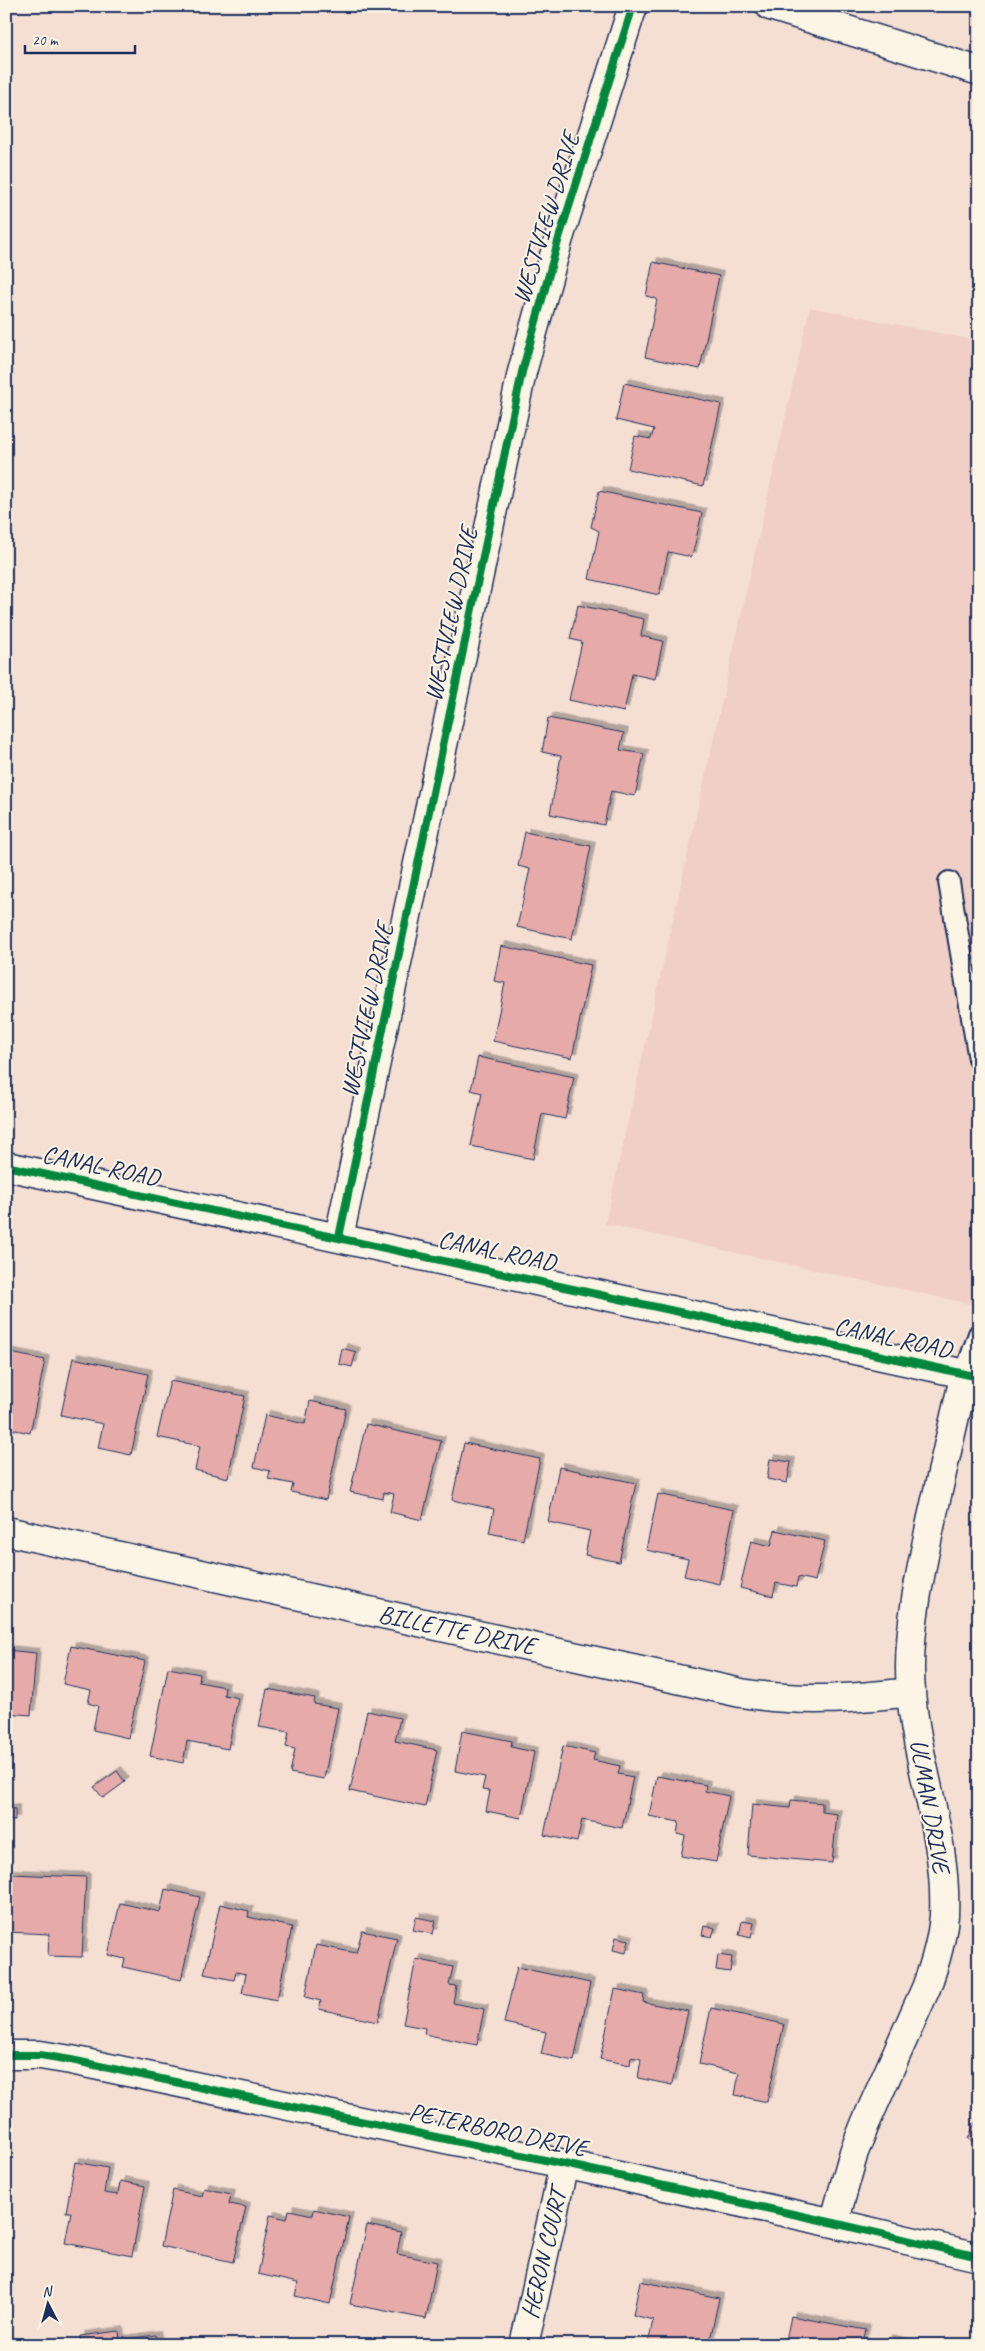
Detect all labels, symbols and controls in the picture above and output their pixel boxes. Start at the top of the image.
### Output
scale bar [25,22,135,54]
text: 20 m [32,31,59,50]
street label: WESTVIEW DRIVE [505,125,588,307]
street label: WESTVIEW DRIVE [417,521,486,704]
street label: WESTVIEW DRIVE [333,917,402,1100]
street label: CANAL ROAD [39,1138,164,1194]
street label: CANAL ROAD [435,1223,560,1279]
street label: CANAL ROAD [831,1310,956,1366]
street label: BILLETTE DRIVE [376,1598,542,1663]
street label: ULMAN DRIVE [903,1737,958,1878]
street label: PETERBORO DRIVE [406,2096,593,2165]
street label: HERON COURT [514,2180,576,2322]
north arrow [22,2278,72,2328]
text: N [41,2282,54,2300]

